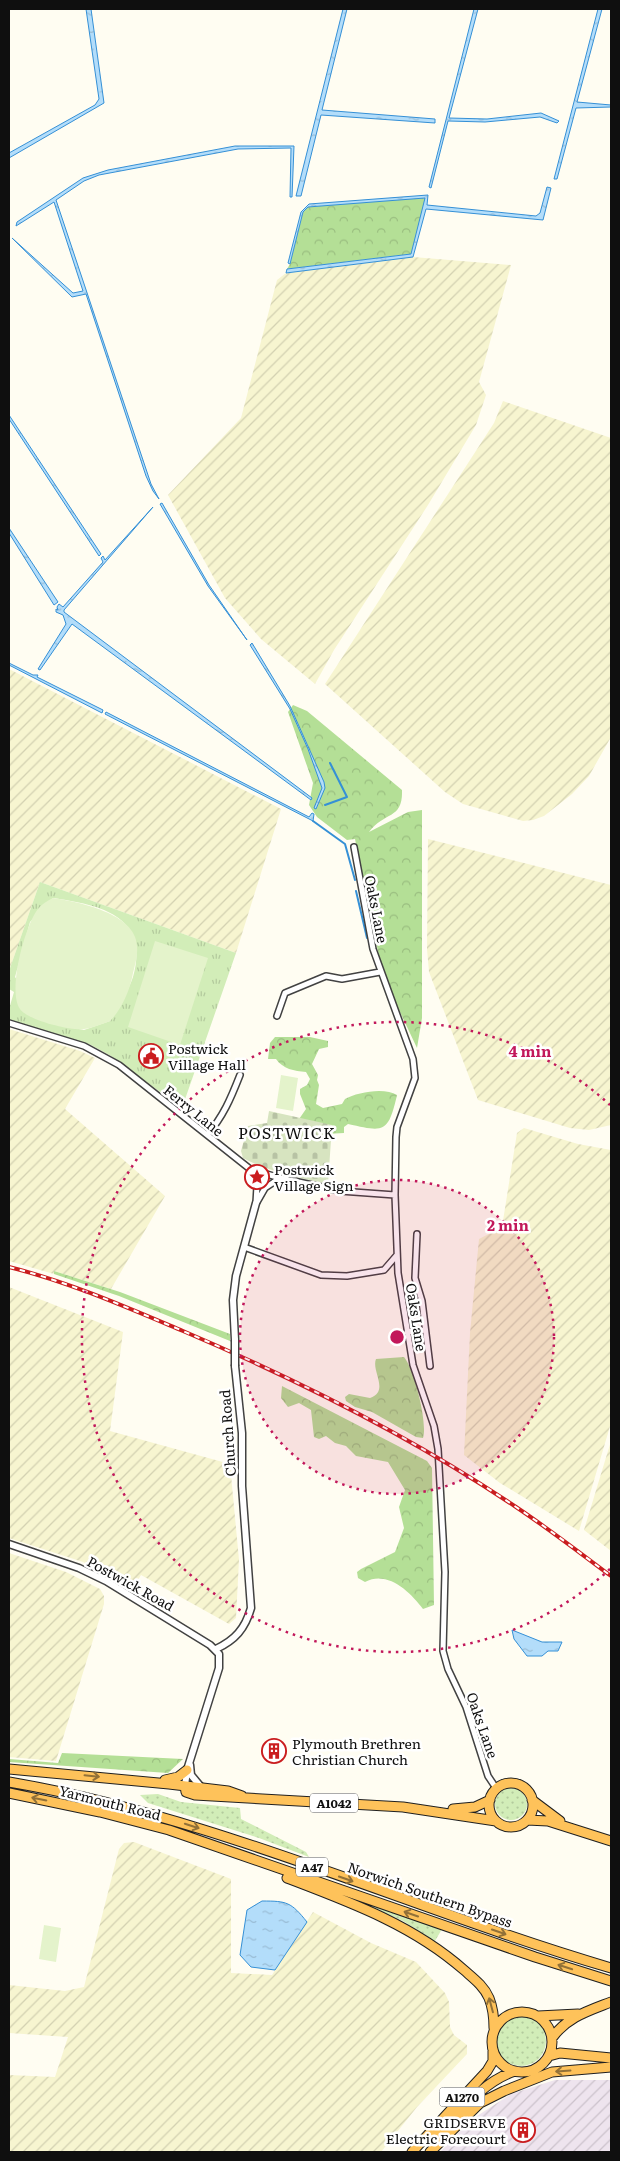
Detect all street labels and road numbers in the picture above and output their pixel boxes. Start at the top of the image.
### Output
street label: Oaks Lane [361,873,393,945]
street label: Ferry Lane [160,1080,228,1140]
street label: Oaks Lane [402,1282,432,1352]
street label: Church Road [214,1389,240,1477]
street label: Postwick Road [84,1551,179,1615]
street label: Oaks Lane [462,1689,504,1761]
street label: Yarmouth Road [57,1780,164,1824]
road number: A1042 [310,1794,358,1812]
street label: Norwich Southern Bypass [345,1856,515,1932]
road number: A47 [296,1858,328,1876]
road number: A1270 [440,2088,484,2106]

